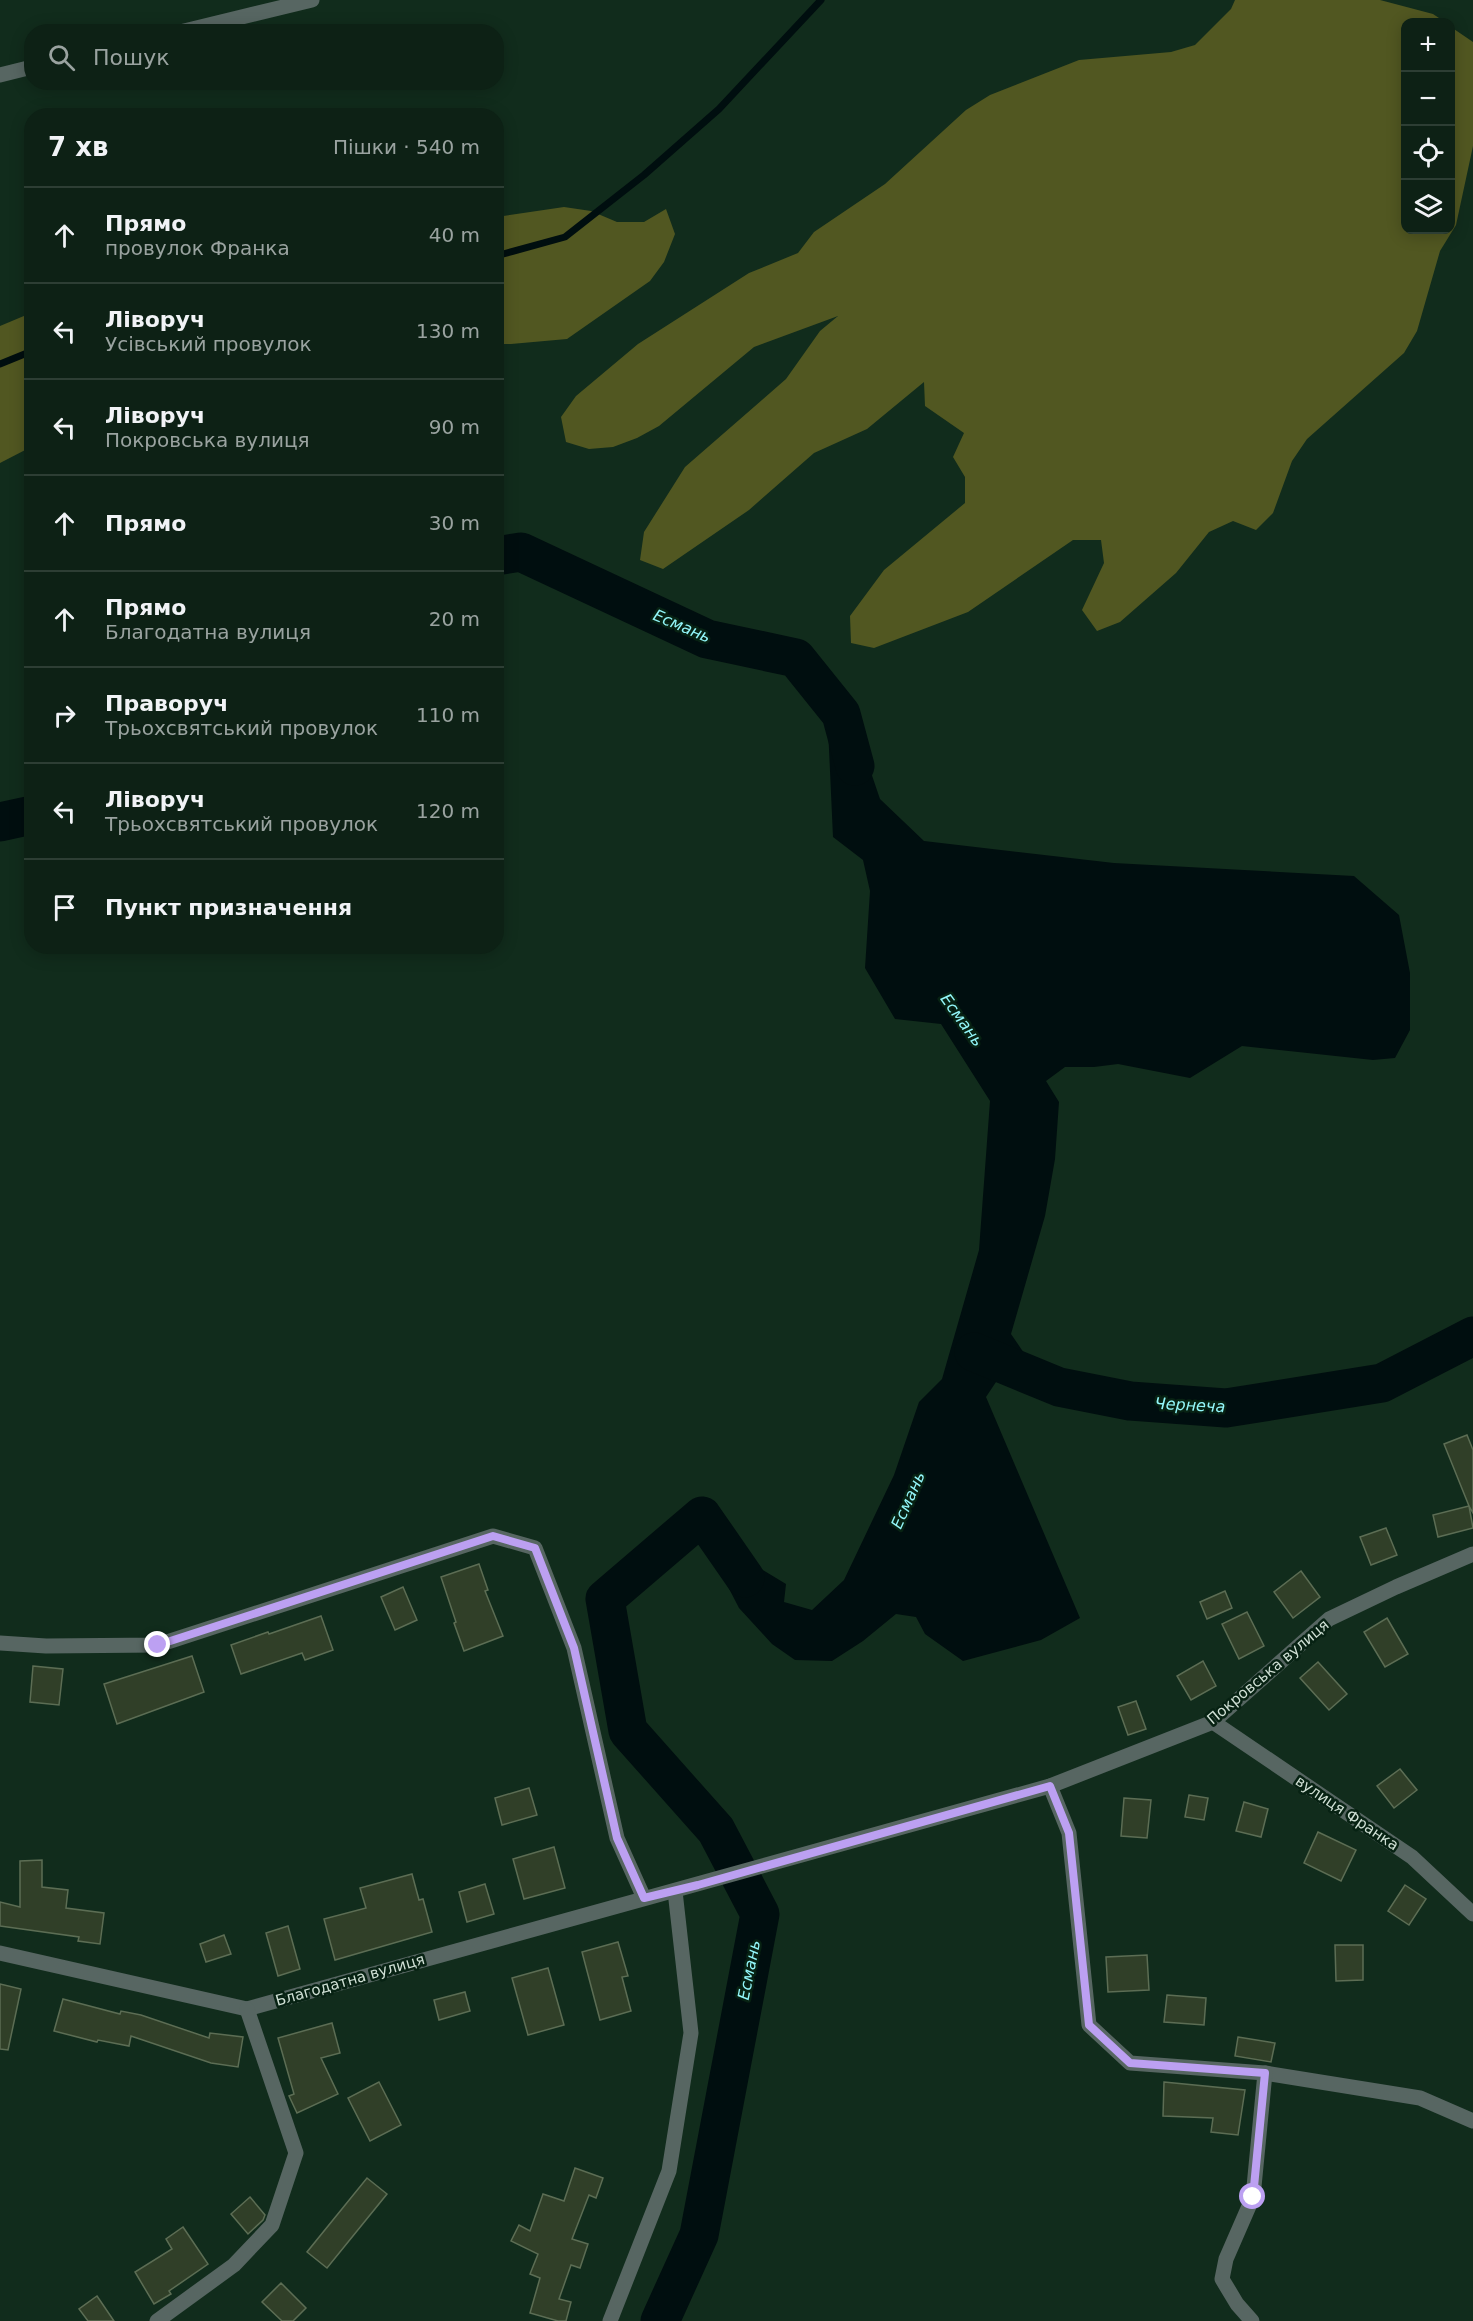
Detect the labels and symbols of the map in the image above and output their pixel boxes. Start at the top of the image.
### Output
water label: Есмань [650,605,714,647]
water label: Есмань [936,990,988,1050]
water label: Чернеча [1154,1394,1226,1416]
water label: Есмань [887,1468,929,1532]
street label: Покровська вулиця [1203,1616,1333,1728]
route end [144,1631,170,1657]
street label: вулиця Франка [1292,1772,1402,1854]
water label: Есмань [734,1938,764,2002]
street label: Благодатна вулиця [273,1950,427,2010]
route start [1239,2183,1265,2209]

